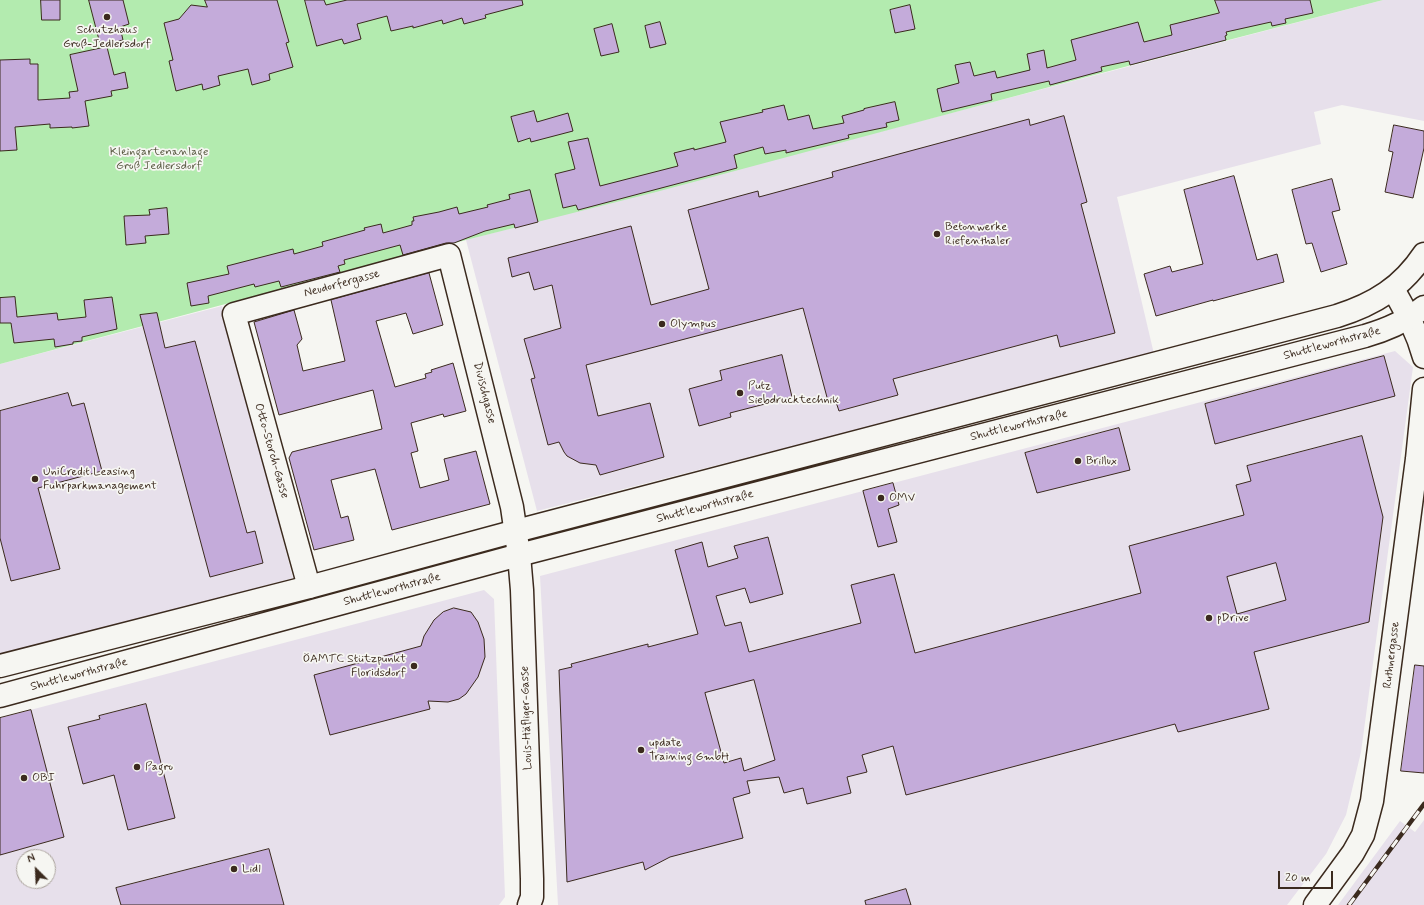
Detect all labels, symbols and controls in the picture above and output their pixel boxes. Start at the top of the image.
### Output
marker: Schutzhaus Groß-Jedlersdorf [102,12,112,22]
place label: Schutzhaus Groß-Jedlersdorf [63,23,151,51]
park label: Kleingartenanlage Groß Jedlersdorf [110,145,208,173]
place label: Betonwerke Riefenthaler [945,220,1010,248]
marker: Betonwerke Riefenthaler [932,229,942,239]
street label: Neudorfergasse [302,267,382,301]
place label: Olympus [670,317,716,331]
marker: Olympus [657,319,667,329]
street label: Shuttleworthstraße [1282,324,1382,364]
street label: Divischgasse [469,361,499,425]
place label: Putz Siebdrucktechnik [748,379,839,407]
marker: Putz Siebdrucktechnik [735,388,745,398]
street label: Otto-Storch-Gasse [251,402,291,500]
street label: Shuttleworthstraße [969,407,1069,445]
place label: Brillux [1086,454,1117,468]
marker: Brillux [1073,456,1083,466]
place label: UniCredit Leasing Fuhrparkmanagement [43,465,157,493]
marker: UniCredit Leasing Fuhrparkmanagement [30,474,40,484]
street label: Shuttleworthstraße [655,487,755,527]
place label: OMV [889,491,915,505]
marker: OMV [876,493,886,503]
street label: Shuttleworthstraße [342,570,442,610]
place label: pDrive [1217,611,1249,625]
marker: pDrive [1204,613,1214,623]
street label: Ruthnergasse [1381,621,1403,689]
place label: ÖAMTC Stützpunkt Floridsdorf [303,652,406,680]
street label: Shuttleworthstraße [29,655,129,695]
marker: ÖAMTC Stützpunkt Floridsdorf [409,661,419,671]
street label: Louis-Häfliger-Gasse [518,666,536,770]
place label: update Training GmbH [649,736,729,764]
marker: update Training GmbH [636,745,646,755]
place label: Pagro [145,760,173,774]
marker: Pagro [132,762,142,772]
place label: OBI [32,771,55,785]
marker: OBI [19,773,29,783]
north arrow [16,849,56,889]
text: N [25,851,38,867]
place label: Lidl [242,862,261,876]
scale bar [1280,863,1335,889]
marker: Lidl [229,864,239,874]
text: 20 m [1285,870,1311,886]

